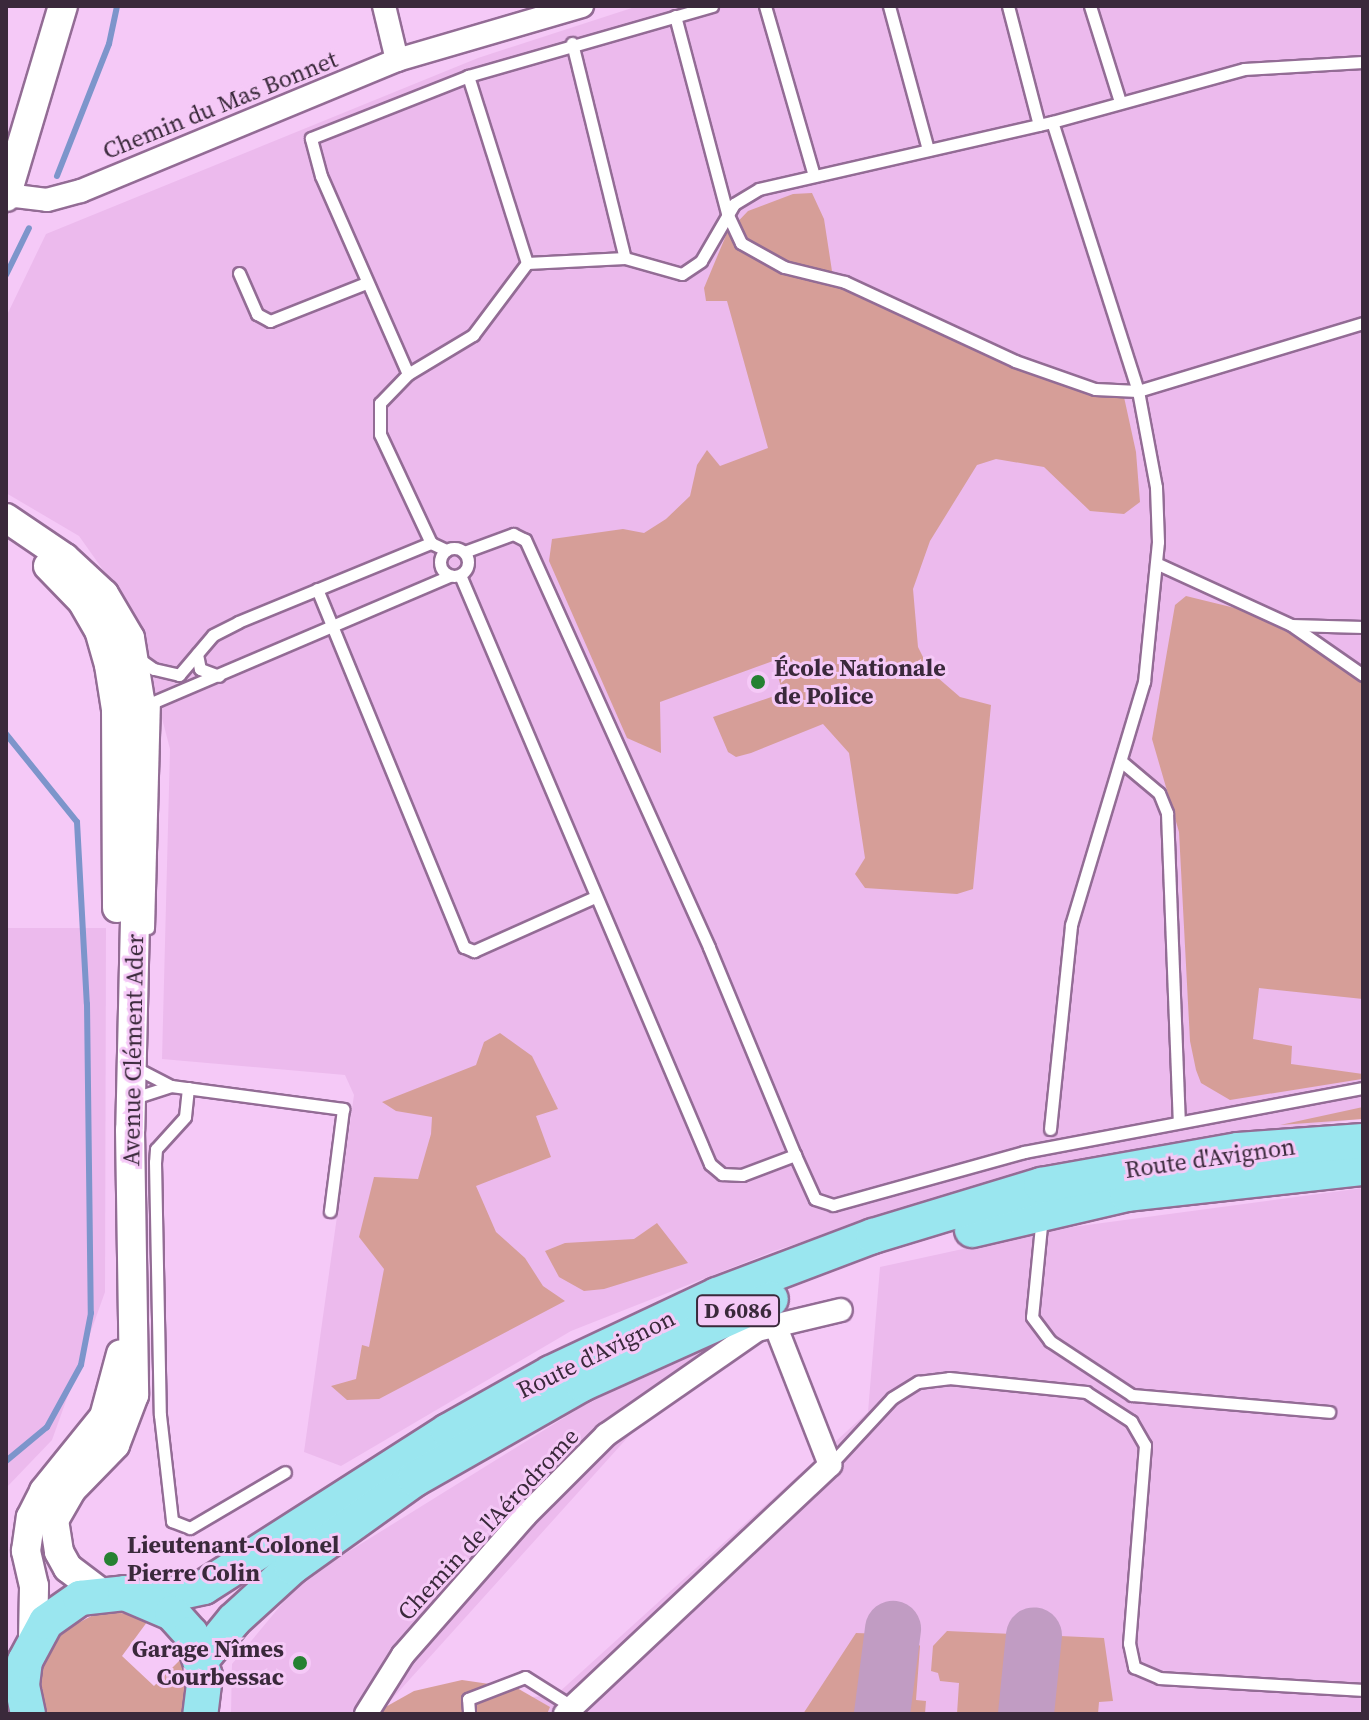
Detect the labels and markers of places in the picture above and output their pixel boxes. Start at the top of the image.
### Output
place label: École Nationale de Police [774,654,946,710]
marker: École Nationale de Police [749,673,767,691]
place label: Lieutenant-Colonel Pierre Colin [127,1531,339,1587]
marker: Lieutenant-Colonel Pierre Colin [102,1550,120,1568]
place label: Garage Nîmes Courbessac [132,1635,284,1691]
marker: Garage Nîmes Courbessac [291,1654,309,1672]

